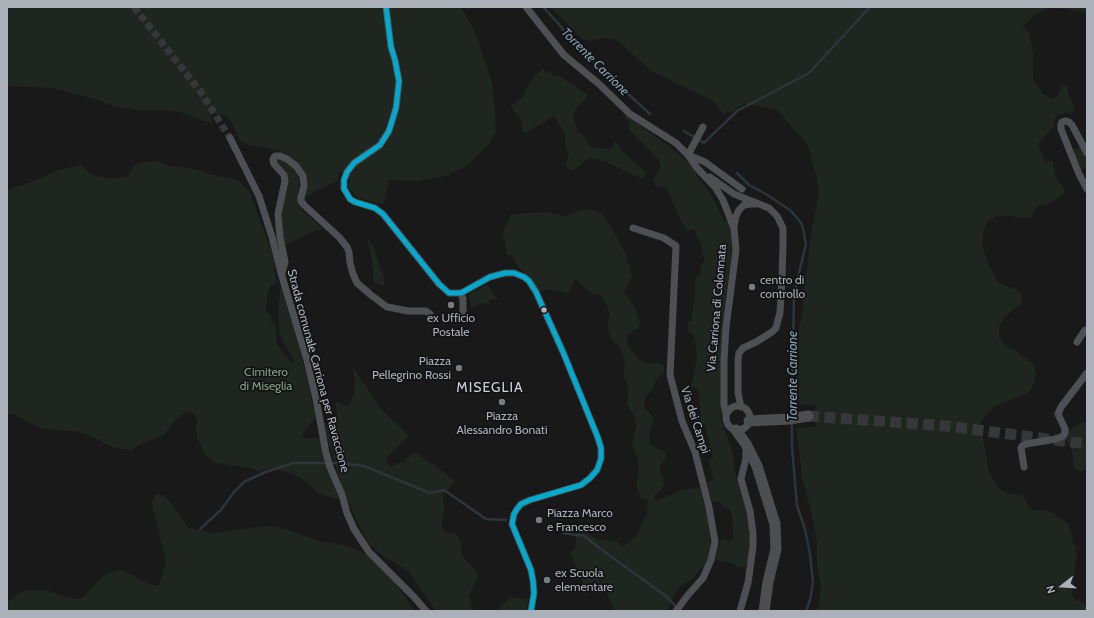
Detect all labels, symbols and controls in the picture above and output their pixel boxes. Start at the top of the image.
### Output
water label: Torrente Carrione [558,25,632,99]
street label: Via Carriona di Colonnata [704,244,730,372]
street label: Strada comunale Carriona per Ravaccione [284,268,352,474]
place label: centro di controllo [760,273,805,301]
marker: centro di controllo [747,282,757,292]
marker: ex Ufficio Postale [446,300,456,310]
unlabelled marker [539,305,549,315]
place label: ex Ufficio Postale [427,311,475,339]
water label: Torrente Carrione [785,331,801,421]
place label: Piazza Pellegrino Rossi [372,354,451,382]
marker: Piazza Pellegrino Rossi [454,363,464,373]
park label: Cimitero di Miseglia [240,365,292,393]
district label: MISEGLIA [456,380,524,396]
street label: Via dei Campi [677,385,713,455]
marker: Piazza Alessandro Bonati [497,397,507,407]
place label: Piazza Alessandro Bonati [457,409,547,437]
place label: Piazza Marco e Francesco [547,506,613,534]
marker: Piazza Marco e Francesco [534,515,544,525]
place label: ex Scuola elementare [555,566,613,594]
north arrow [1042,566,1082,606]
marker: ex Scuola elementare [542,575,552,585]
text: N [1043,584,1058,595]

